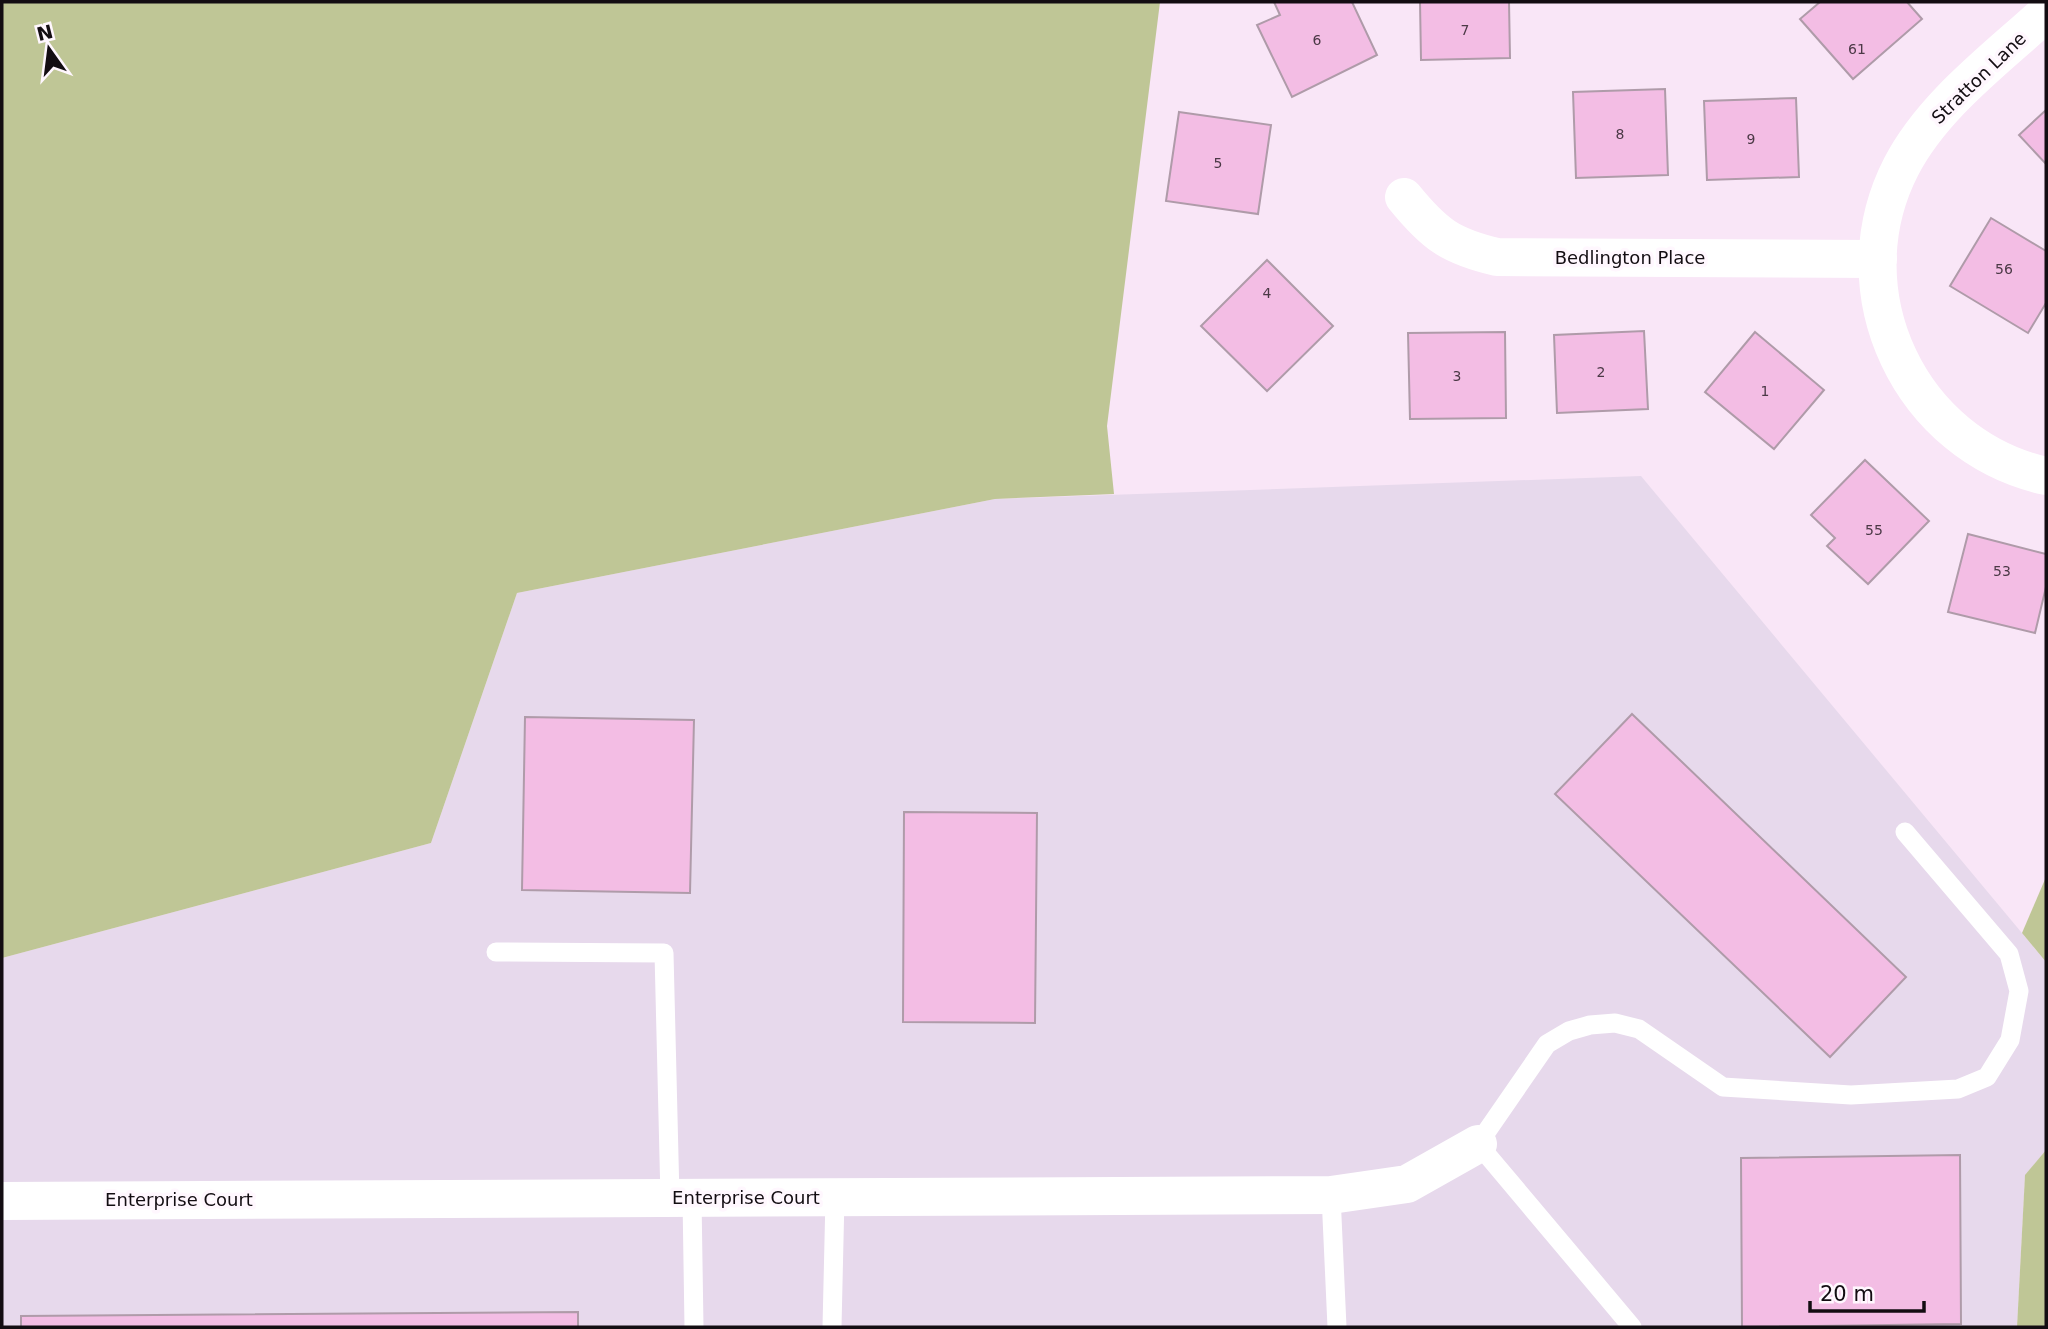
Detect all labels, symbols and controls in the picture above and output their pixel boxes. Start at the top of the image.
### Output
north arrow [14,14,84,84]
text: N [35,20,55,45]
house number: 7 [1461,22,1469,38]
street label: Stratton Lane [1927,27,2030,128]
house number: 6 [1313,32,1322,48]
house number: 61 [1848,41,1866,57]
house number: 8 [1616,126,1624,142]
house number: 9 [1747,131,1755,147]
house number: 5 [1214,155,1222,171]
street label: Bedlington Place [1555,247,1705,268]
house number: 56 [1995,261,2013,277]
house number: 4 [1263,285,1272,301]
house number: 2 [1597,364,1605,380]
house number: 3 [1453,368,1461,384]
house number: 1 [1761,383,1769,399]
house number: 55 [1865,522,1883,538]
house number: 53 [1993,563,2011,579]
street label: Enterprise Court [672,1187,820,1208]
street label: Enterprise Court [105,1189,253,1210]
scale bar [1810,1270,1924,1314]
text: 20 m [1820,1282,1874,1306]

